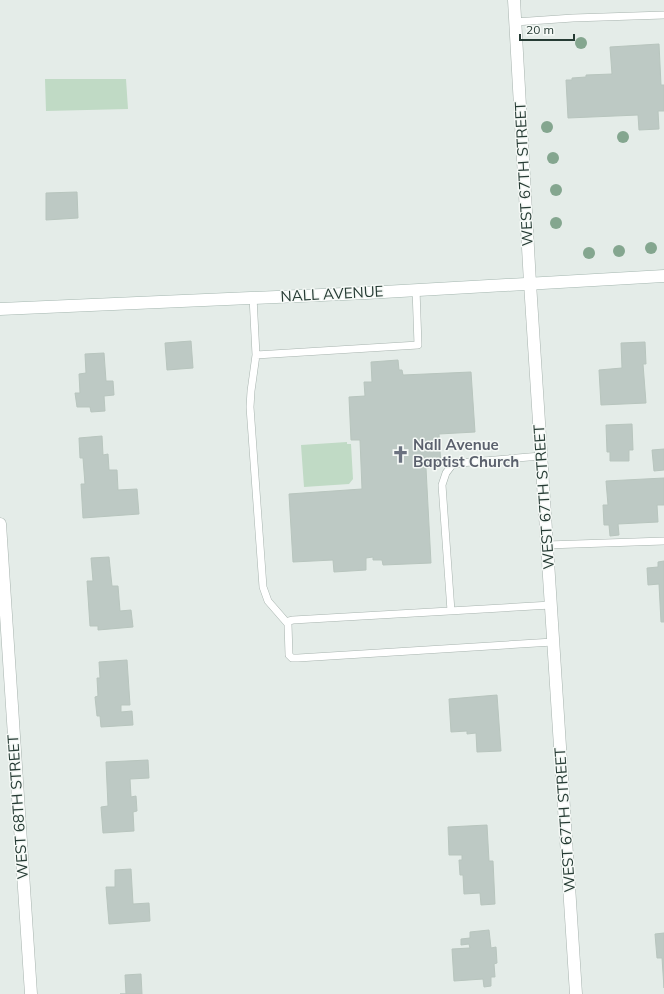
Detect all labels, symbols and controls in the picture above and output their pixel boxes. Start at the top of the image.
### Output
scale bar [520,16,574,42]
text: 20 m [526,22,554,37]
street label: WEST 67TH STREET [510,101,537,247]
street label: NALL AVENUE [280,281,384,306]
street label: WEST 67TH STREET [529,424,558,570]
place label: Nall Avenue Baptist Church [413,435,519,471]
church icon: Nall Avenue Baptist Church [390,444,410,464]
street label: WEST 68TH STREET [3,734,32,880]
street label: WEST 67TH STREET [550,747,579,893]

